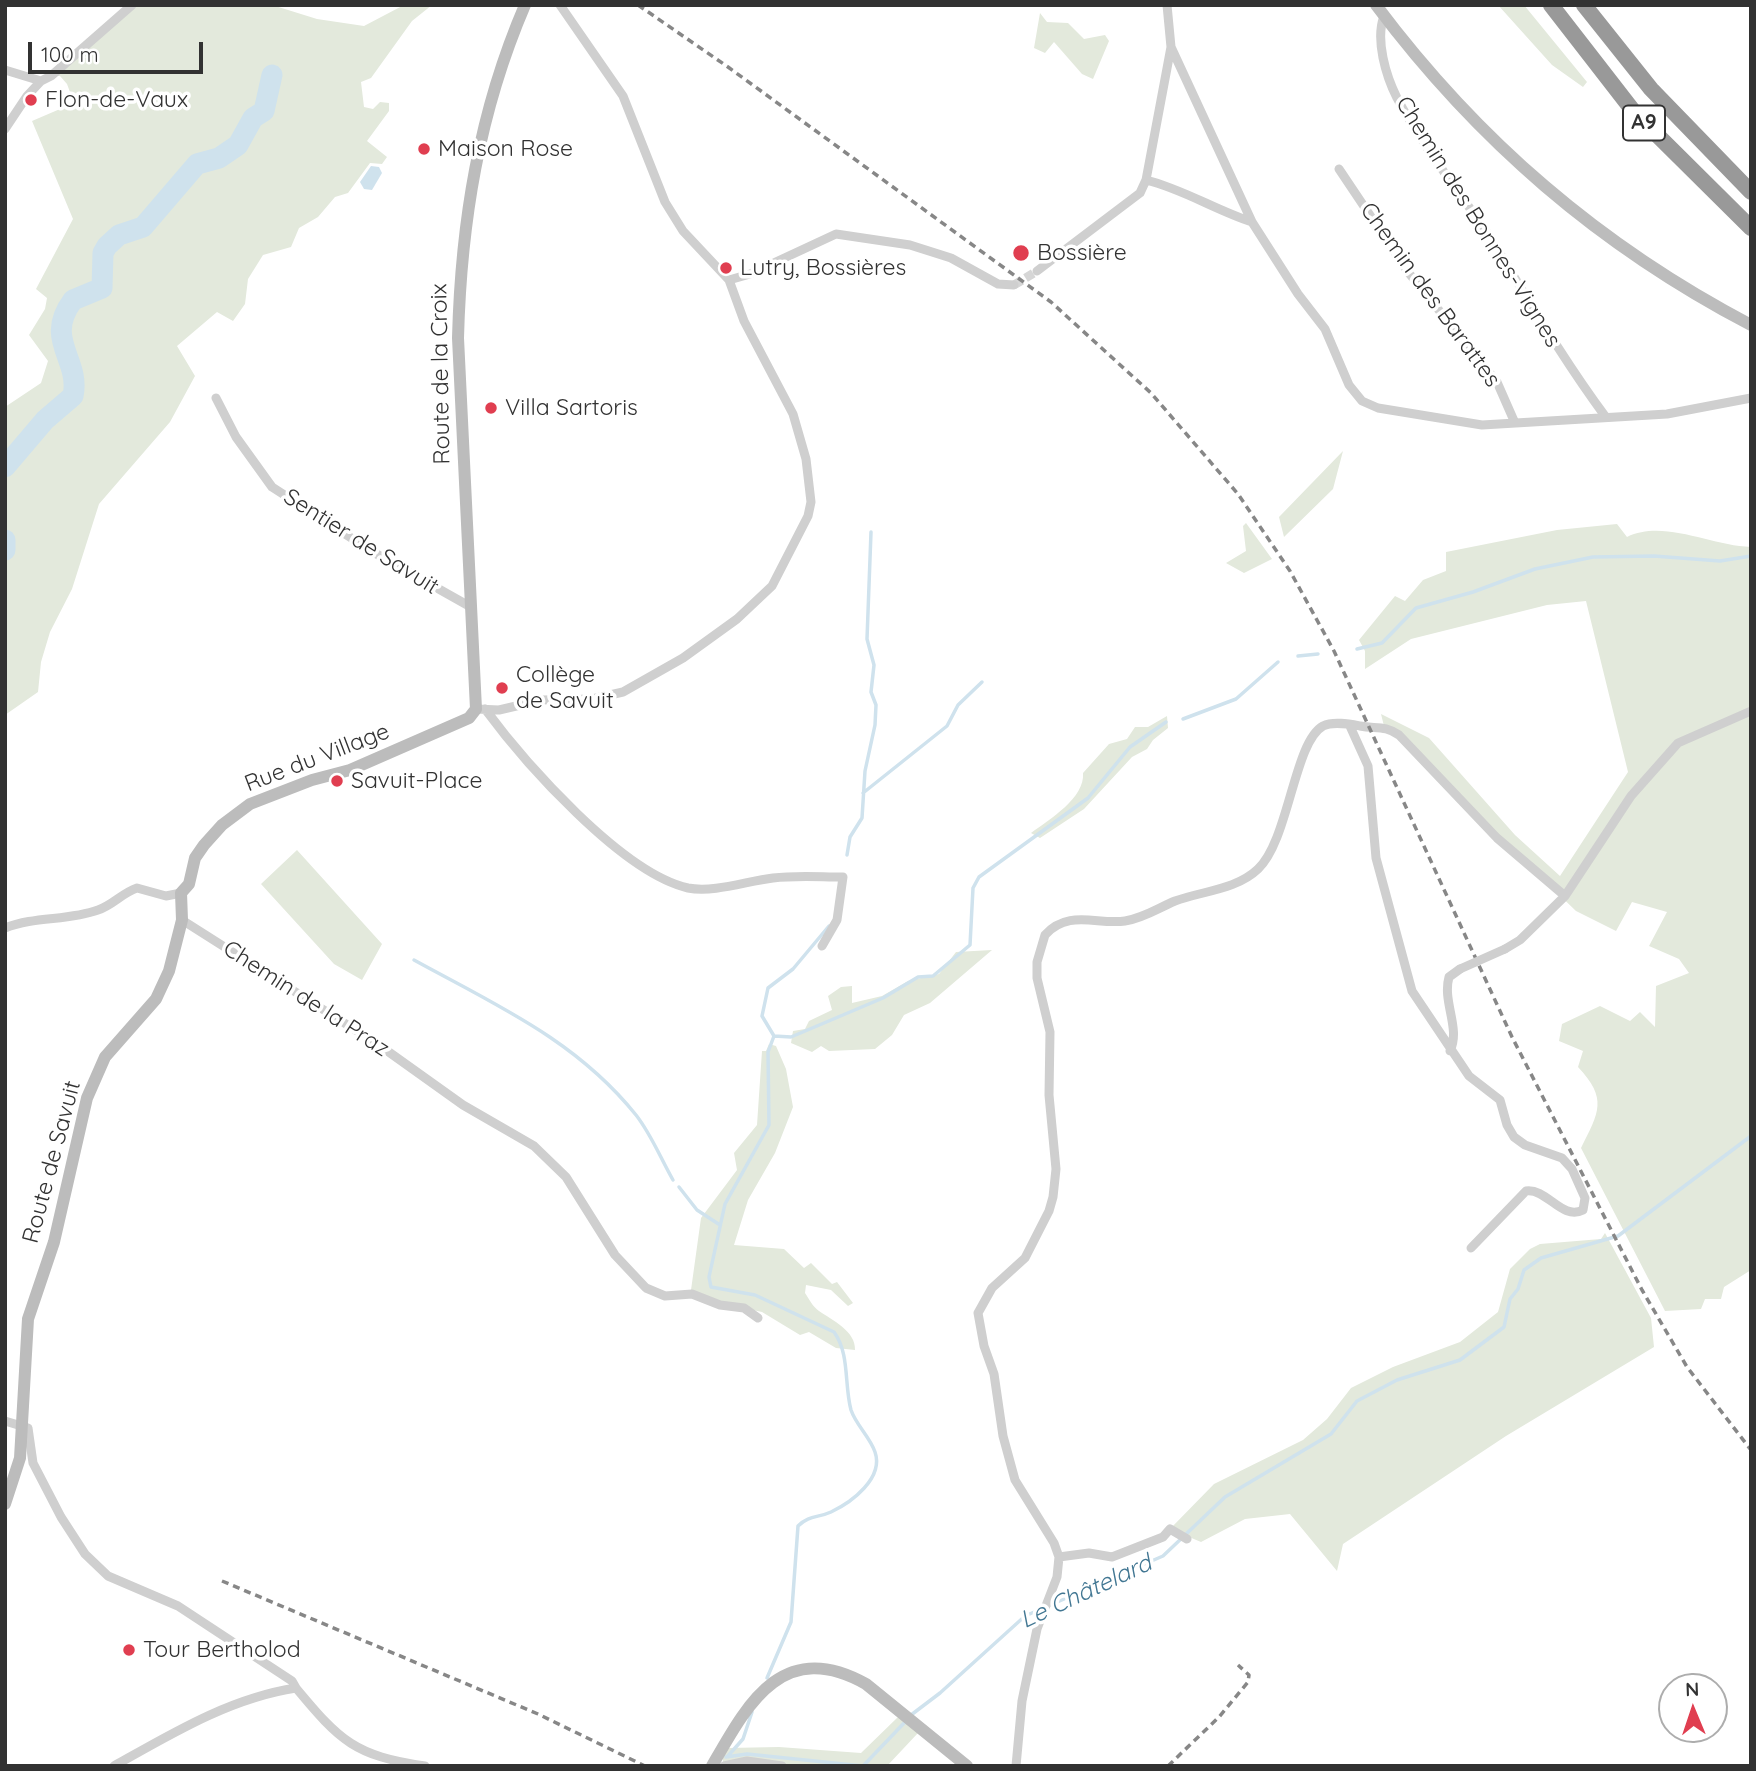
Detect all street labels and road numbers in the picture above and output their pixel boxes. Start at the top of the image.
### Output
street label: Chemin des Bonnes-Vignes [1389,92,1567,352]
road number: A9 [1623,106,1665,140]
street label: Chemin des Barattes [1354,197,1506,393]
street label: Route de la Croix [426,283,456,465]
street label: Sentier de Savuit [278,483,444,601]
street label: Rue du Village [241,718,393,798]
street label: Chemin de la Praz [218,935,394,1063]
street label: Route de Savuit [17,1078,87,1246]

